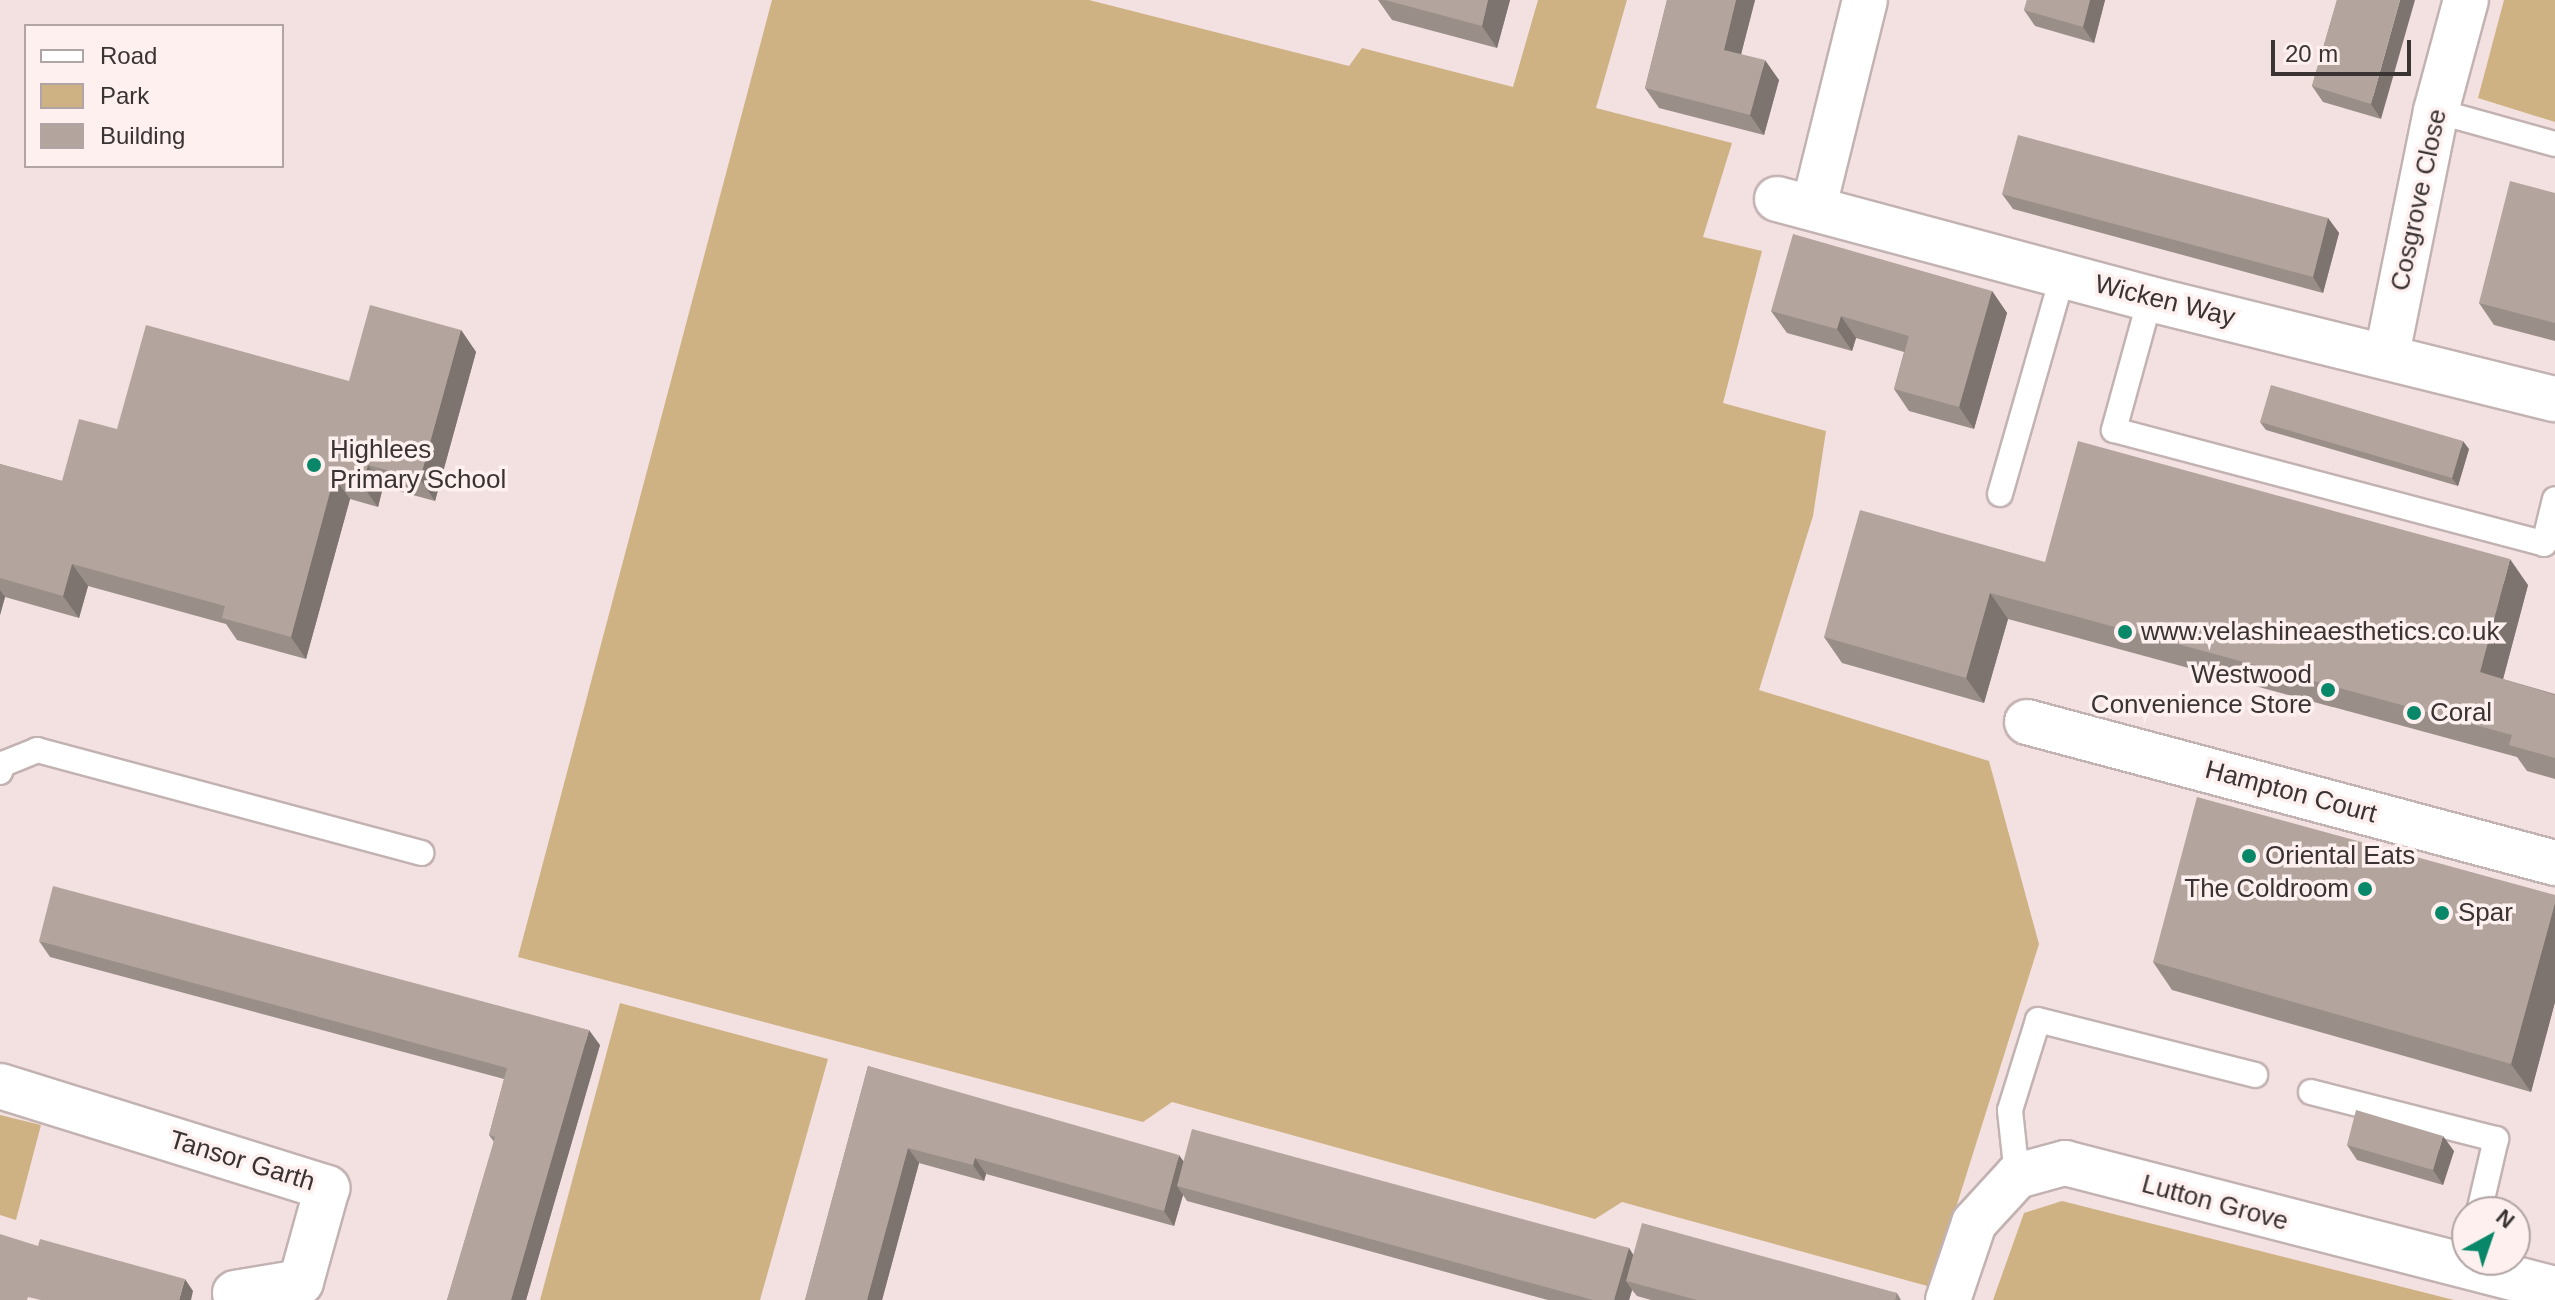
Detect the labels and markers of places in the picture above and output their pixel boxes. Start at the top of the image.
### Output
place label: Highlees Primary School [330,434,506,496]
marker: Highlees Primary School [305,456,323,474]
place label: www.velashineaesthetics.co.uk [2141,616,2499,648]
marker: www.velashineaesthetics.co.uk [2116,623,2134,641]
place label: Westwood Convenience Store [2091,659,2312,720]
marker: Westwood Convenience Store [2319,681,2337,699]
place label: Coral [2430,697,2492,729]
marker: Coral [2405,704,2423,722]
place label: Oriental Eats [2265,840,2415,872]
marker: Oriental Eats [2240,847,2258,865]
place label: The Coldroom [2184,873,2349,905]
marker: The Coldroom [2356,880,2374,898]
place label: Spar [2458,897,2513,929]
marker: Spar [2433,904,2451,922]

